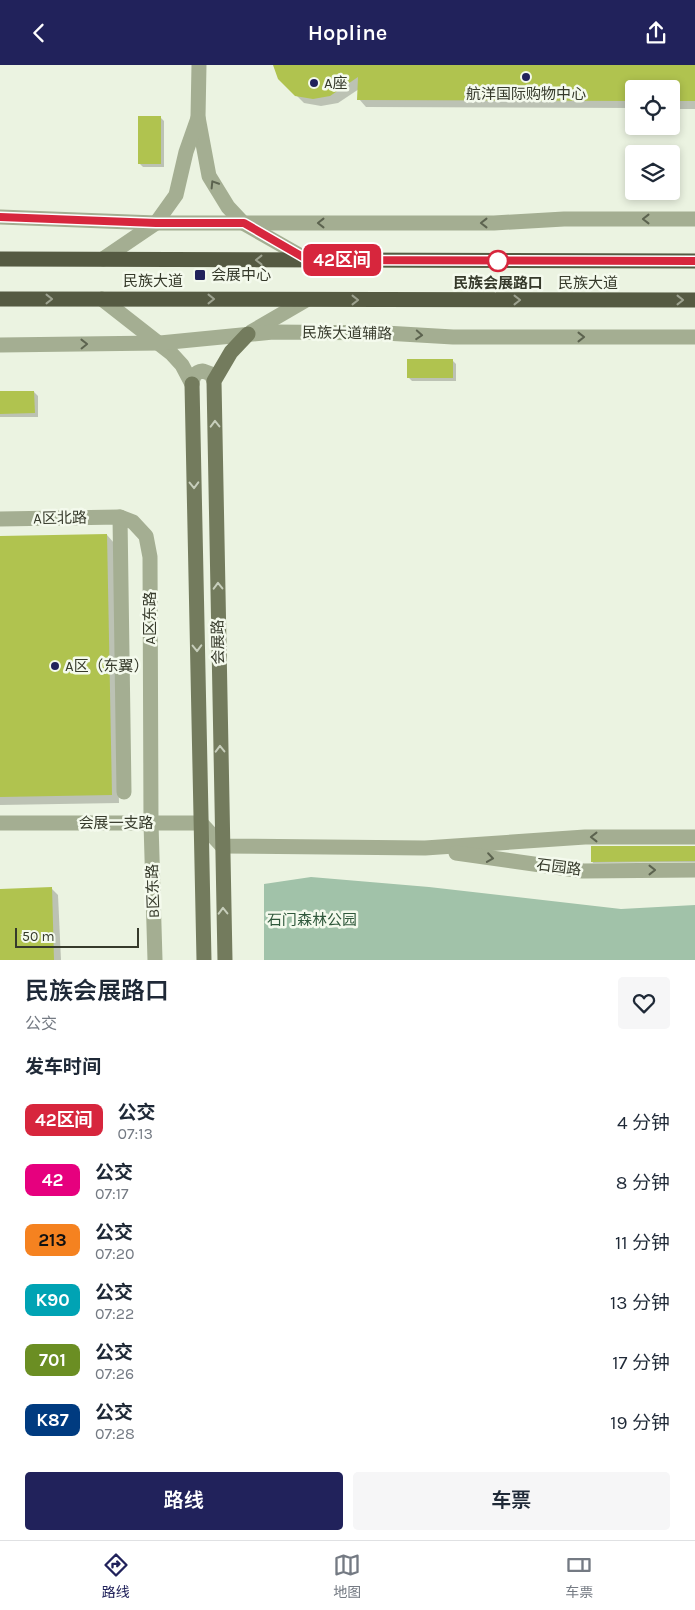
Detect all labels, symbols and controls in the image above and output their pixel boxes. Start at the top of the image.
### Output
icon: back [25,19,53,47]
icon: share [642,19,670,47]
text: Hopline [308,20,387,46]
marker: 航洋国际购物中心 [520,71,532,83]
place label: A座 [324,74,348,92]
marker: A座 [308,77,320,89]
map controls [625,80,680,200]
button: locate [625,80,680,135]
place label: 航洋国际购物中心 [466,85,586,103]
button: layers [625,145,680,200]
one-way arrow [211,181,221,190]
one-way arrow [642,214,650,224]
one-way arrow [317,218,325,228]
one-way arrow [480,218,488,228]
line badge: 42区间 [307,244,377,276]
text: 42区间 [313,249,371,271]
marker: 民族会展路口 [487,250,509,272]
one-way arrow [255,255,262,265]
place label: 会展中心 [211,266,271,284]
marker: 会展中心 [193,268,207,282]
street label: 民族大道 [123,272,183,290]
place label: 民族会展路口 [453,274,543,292]
street label: 民族大道 [558,274,618,292]
one-way arrow [45,294,53,304]
one-way arrow [208,294,215,304]
one-way arrow [352,295,359,305]
one-way arrow [514,295,522,305]
one-way arrow [676,295,684,305]
street label: 民族大道辅路 [302,323,392,343]
one-way arrow [415,329,423,340]
one-way arrow [578,332,586,342]
one-way arrow [80,339,88,349]
one-way arrow [210,420,220,428]
one-way arrow [189,482,199,490]
street label: A区北路 [33,509,87,527]
one-way arrow [212,582,223,590]
street label: A区东路 [141,591,159,645]
street label: 会展路 [209,619,227,665]
one-way arrow [192,644,203,652]
place label: A区（东翼） [65,657,149,675]
marker: A区（东翼） [49,660,61,672]
one-way arrow [215,745,225,752]
street label: 会展一支路 [78,814,154,832]
one-way arrow [589,832,597,842]
one-way arrow [486,852,495,862]
street label: 石园路 [536,855,582,879]
street label: B区东路 [143,864,163,918]
one-way arrow [648,865,656,875]
one-way arrow [218,907,229,915]
park label: 石门森林公园 [267,911,357,929]
scale bar [15,925,139,948]
text: 50 m [22,928,55,945]
text: 民族会展路口 [25,977,169,1005]
button: heart [618,977,670,1029]
text: 公交 [25,1014,57,1033]
text: 发车时间 [25,1056,101,1078]
text: 公交 [118,1102,156,1124]
text: 42区间 [35,1109,93,1131]
text: 4 分钟 [617,1112,670,1134]
text: 07:13 [118,1124,153,1143]
text: 公交 [95,1162,133,1184]
text: 42 [42,1169,63,1191]
text: 8 分钟 [616,1172,670,1194]
text: 07:17 [95,1184,129,1203]
text: 公交 [95,1222,133,1244]
text: 213 [38,1229,67,1251]
text: 11 分钟 [615,1232,670,1254]
text: 07:20 [95,1244,134,1263]
text: 公交 [95,1282,133,1304]
text: K90 [35,1289,70,1311]
text: 13 分钟 [610,1292,670,1314]
text: 07:22 [95,1304,134,1323]
text: 公交 [95,1342,133,1364]
text: 701 [39,1349,66,1371]
text: 17 分钟 [612,1352,670,1374]
text: 07:26 [95,1364,134,1383]
text: 公交 [95,1402,133,1424]
text: K87 [36,1409,69,1431]
text: 19 分钟 [610,1412,670,1434]
text: 07:28 [95,1424,135,1443]
button: 路线 [25,1472,343,1530]
button: 车票 [353,1472,670,1530]
tab: 路线 [102,1551,130,1601]
tab: 地图 [333,1551,361,1601]
tab: 车票 [565,1551,593,1601]

